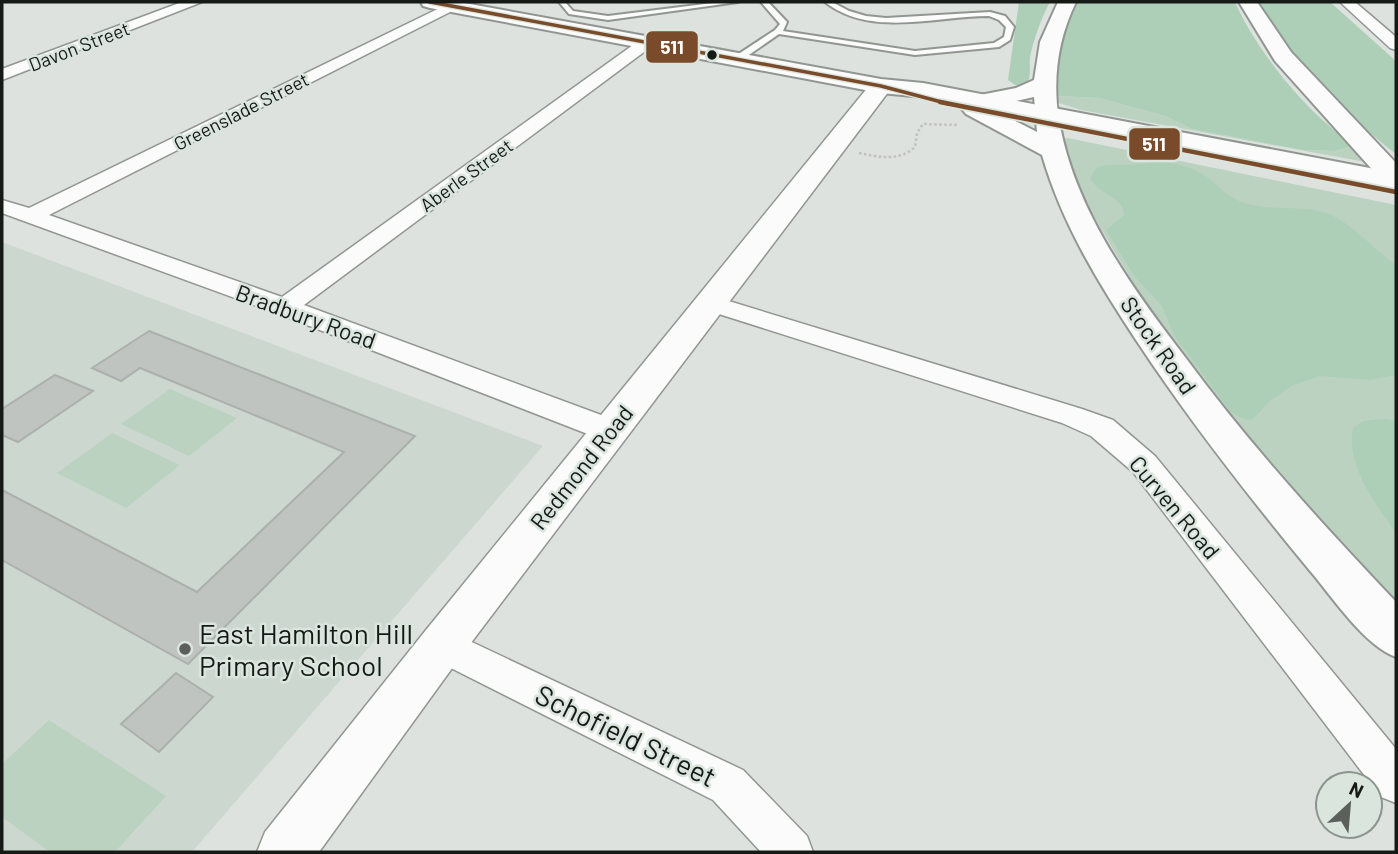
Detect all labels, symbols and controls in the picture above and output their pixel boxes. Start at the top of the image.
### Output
street label: Davon Street [25,16,133,76]
line badge: 511 [645,30,699,64]
text: 511 [660,35,684,58]
unlabelled marker [705,48,719,62]
street label: Greenslade Street [170,67,312,155]
line badge: 511 [1128,127,1181,161]
text: 511 [1142,132,1166,155]
street label: Aberle Street [415,134,517,216]
street label: Bradbury Road [232,278,380,354]
street label: Stock Road [1115,291,1203,399]
street label: Redmond Road [524,399,638,535]
street label: Curven Road [1124,450,1226,564]
place label: East Hamilton Hill Primary School [199,616,413,682]
marker: East Hamilton Hill Primary School [177,641,193,657]
street label: Schofield Street [530,677,722,793]
north arrow [1314,770,1384,840]
text: N [1346,776,1367,802]

